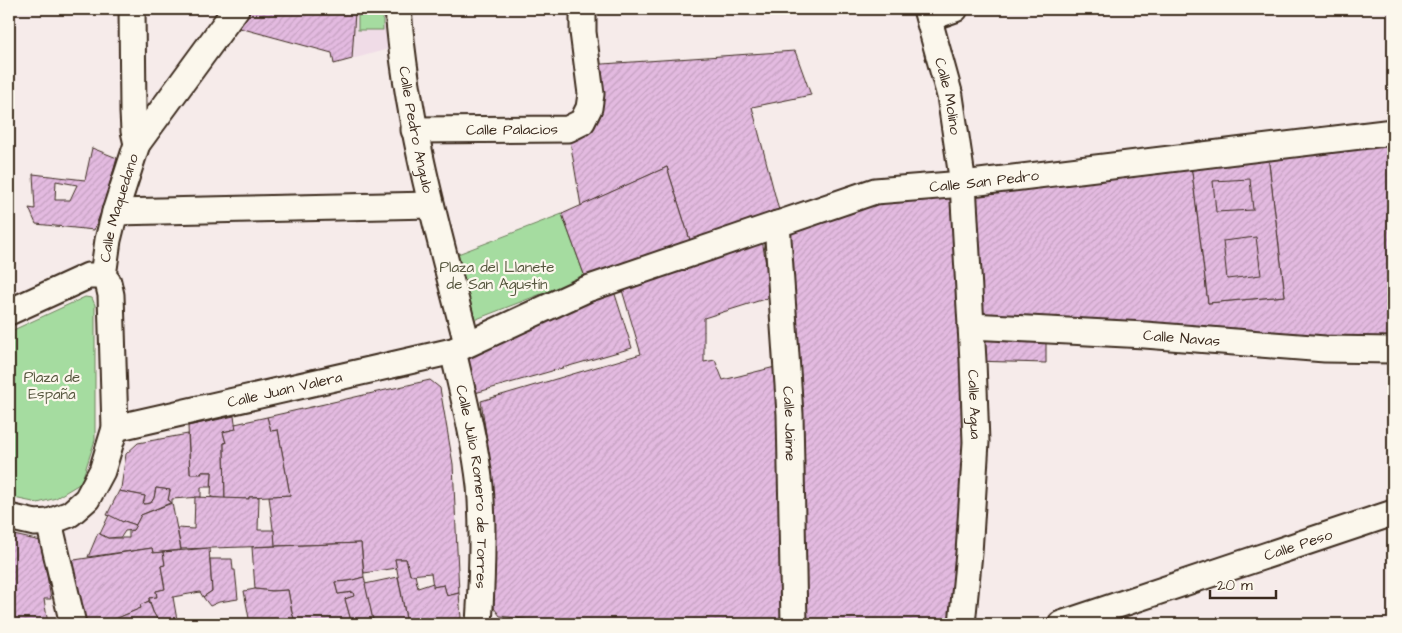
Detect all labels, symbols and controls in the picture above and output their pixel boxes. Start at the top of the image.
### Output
street label: Calle Molino [929,55,966,137]
street label: Calle Pedro Angulo [393,65,438,196]
street label: Calle Palacios [466,119,559,141]
street label: Calle Maquedano [95,151,144,264]
street label: Calle San Pedro [928,165,1041,198]
park label: Plaza del Llanete de San Agustín [440,257,554,296]
street label: Calle Navas [1142,325,1221,352]
street label: Calle Juan Valera [225,366,345,413]
park label: Plaza de España [24,367,80,405]
street label: Calle Agua [962,369,986,440]
street label: Calle Julio Romero de Torres [450,383,492,590]
street label: Calle Jaime [777,386,801,461]
street label: Calle Peso [1261,524,1336,566]
scale bar [1210,568,1276,600]
text: 20 m [1217,575,1253,596]

